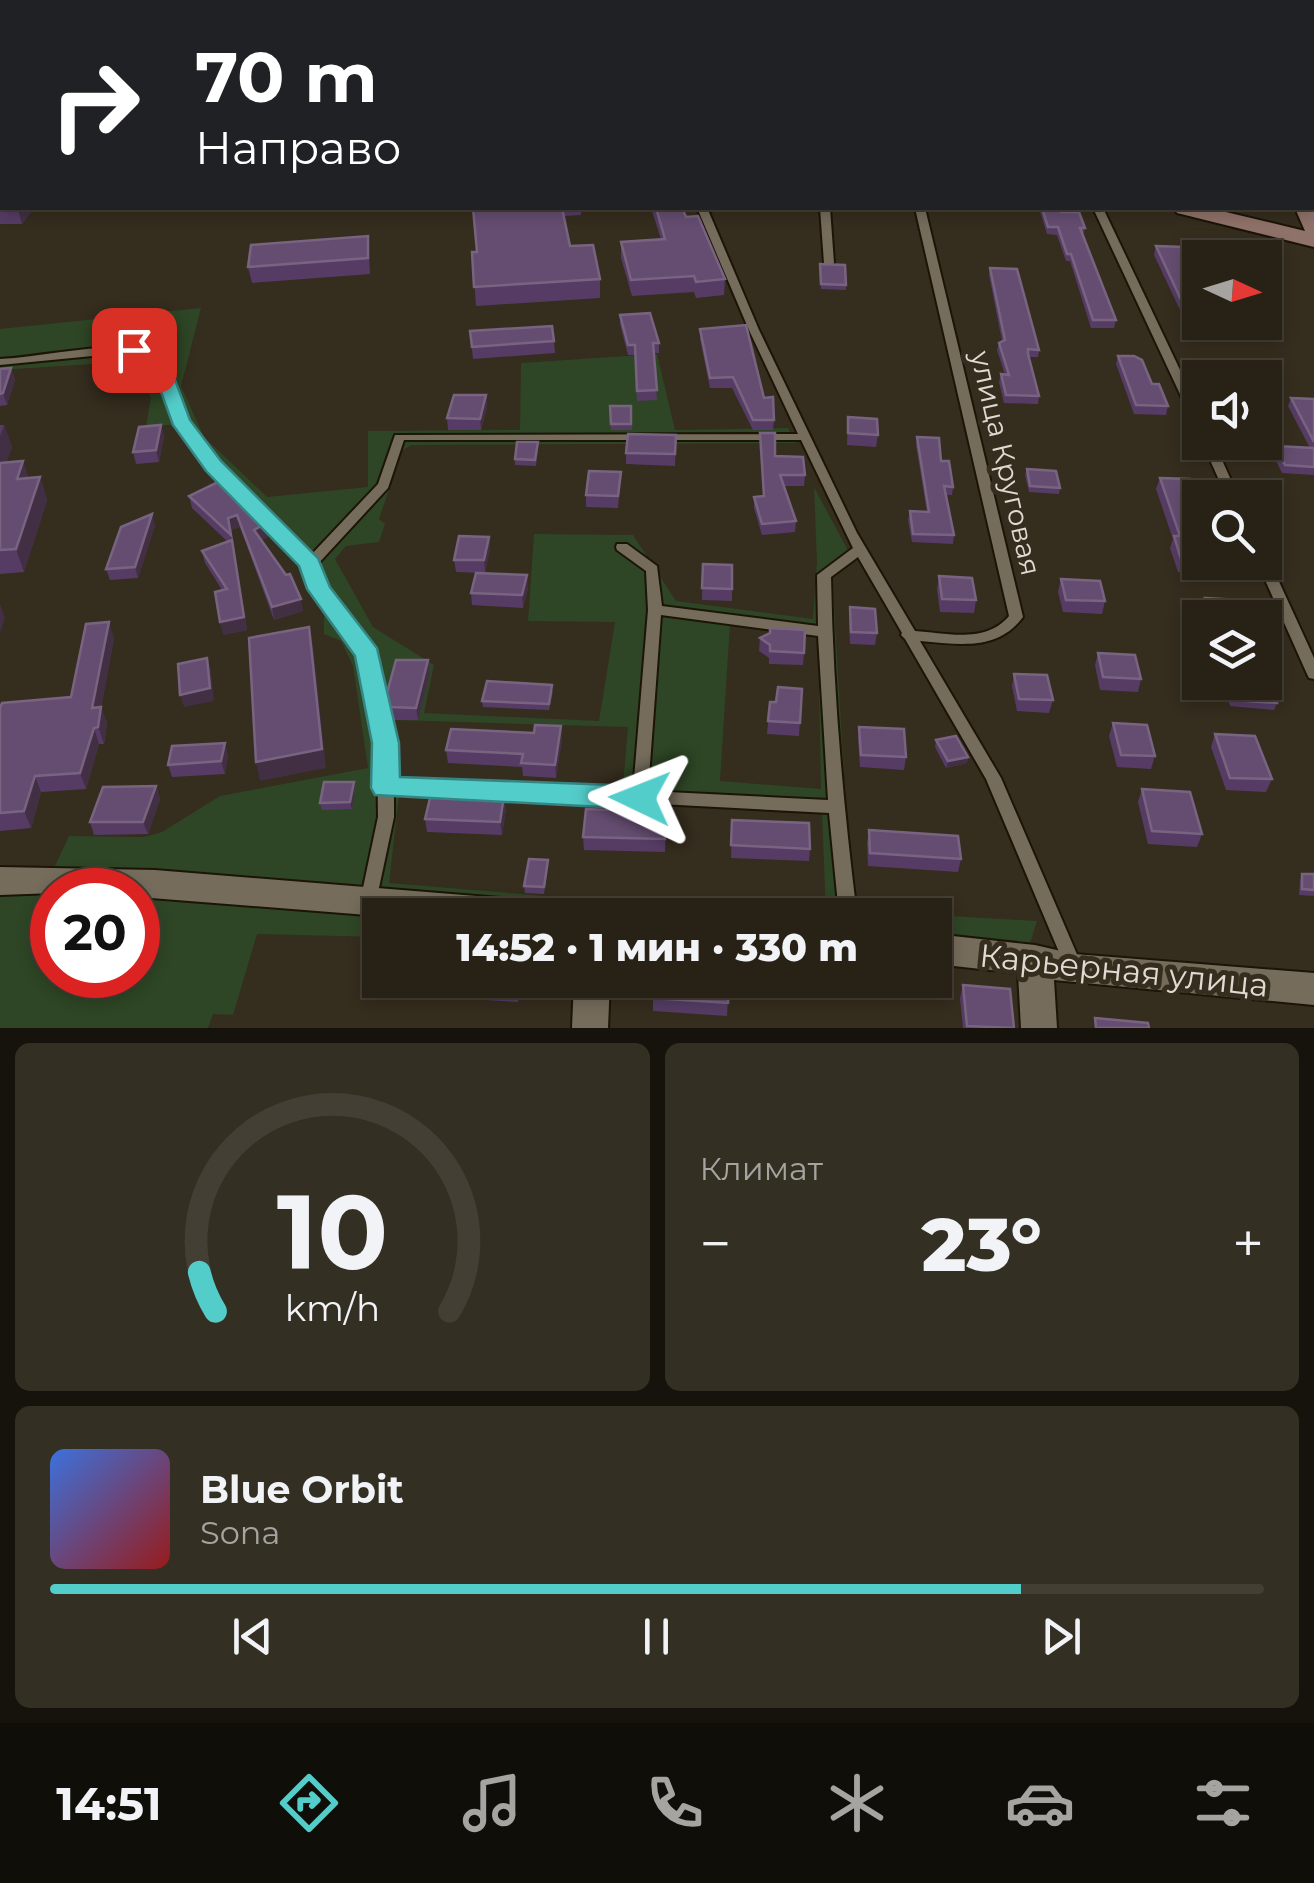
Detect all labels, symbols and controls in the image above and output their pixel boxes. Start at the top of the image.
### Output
text: 70 m [195,34,378,120]
icon: right [30,40,160,170]
text: Направо [195,120,401,175]
north arrow [1182,240,1282,340]
map controls [1182,240,1282,700]
pin [92,308,177,393]
icon: arrive [107,323,162,378]
street label: улица Круговая [963,346,1048,579]
button: sound [1182,360,1282,460]
button: search [1182,480,1282,580]
button: layers [1182,600,1282,700]
position arrow [588,746,692,850]
speed limit sign: 20 [30,868,160,998]
text: 14:52 · 1 мин · 330 m [456,924,858,971]
street label: Карьерная улица [978,935,1270,1005]
text: Климат [700,1149,823,1188]
text: 10 [277,1168,388,1295]
text: 23° [922,1198,1042,1290]
text: − [700,1210,731,1277]
text: + [1232,1210,1264,1277]
text: km/h [285,1286,380,1330]
text: Blue Orbit [200,1466,404,1513]
text: Sona [200,1513,280,1552]
icon: previous [225,1609,280,1664]
icon: pause [629,1609,684,1664]
icon: next [1034,1609,1089,1664]
icon: directions [274,1768,344,1838]
icon: music [457,1768,527,1838]
icon: phone [640,1768,710,1838]
icon: climate [822,1768,892,1838]
icon: car [1005,1768,1075,1838]
icon: filters [1188,1768,1258,1838]
text: 14:51 [56,1776,162,1831]

